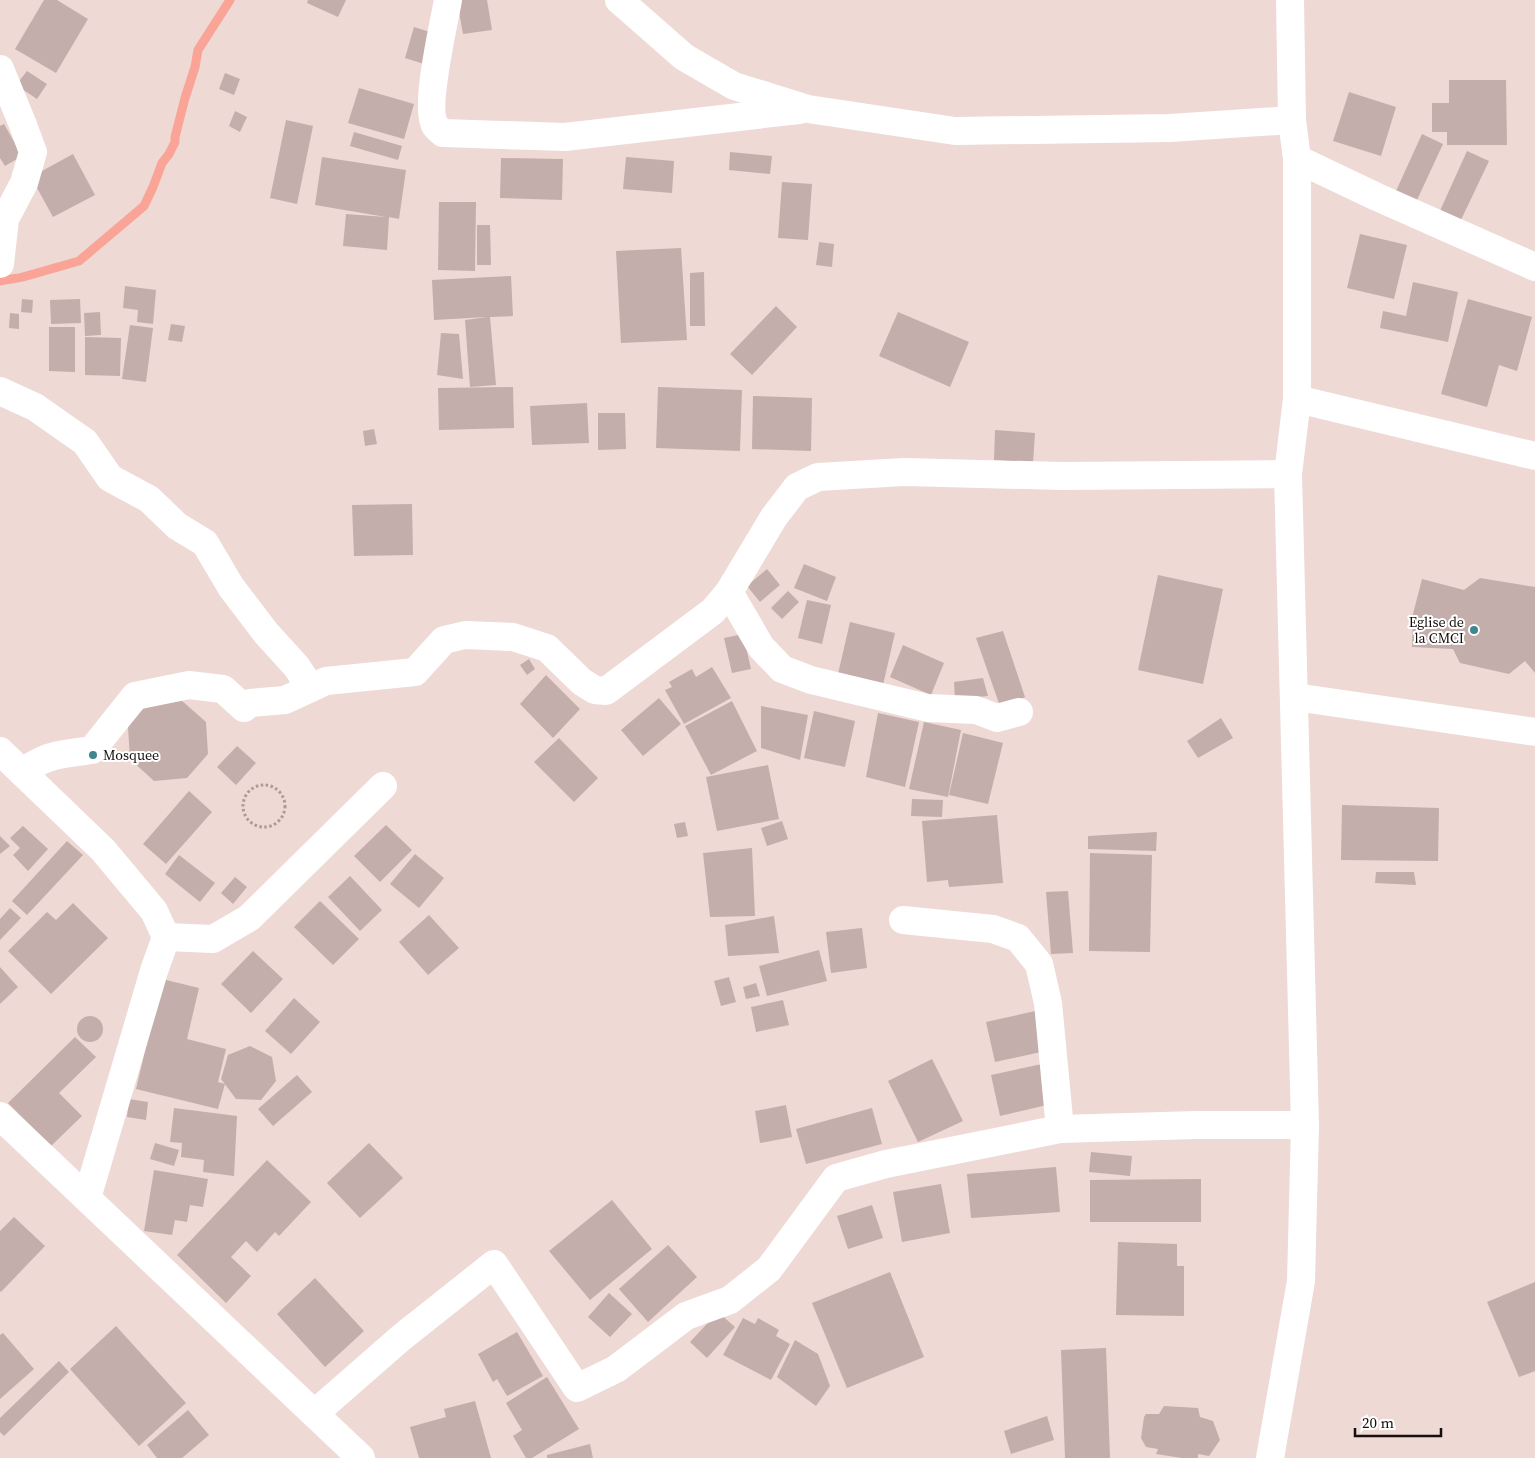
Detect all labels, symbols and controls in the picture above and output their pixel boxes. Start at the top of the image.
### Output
place label: Eglise de la CMCI [1409,612,1464,648]
marker: Eglise de la CMCI [1468,624,1480,636]
place label: Mosquee [103,745,159,765]
marker: Mosquee [87,749,99,761]
scale bar [1355,1406,1441,1438]
text: 20 m [1362,1412,1394,1433]

